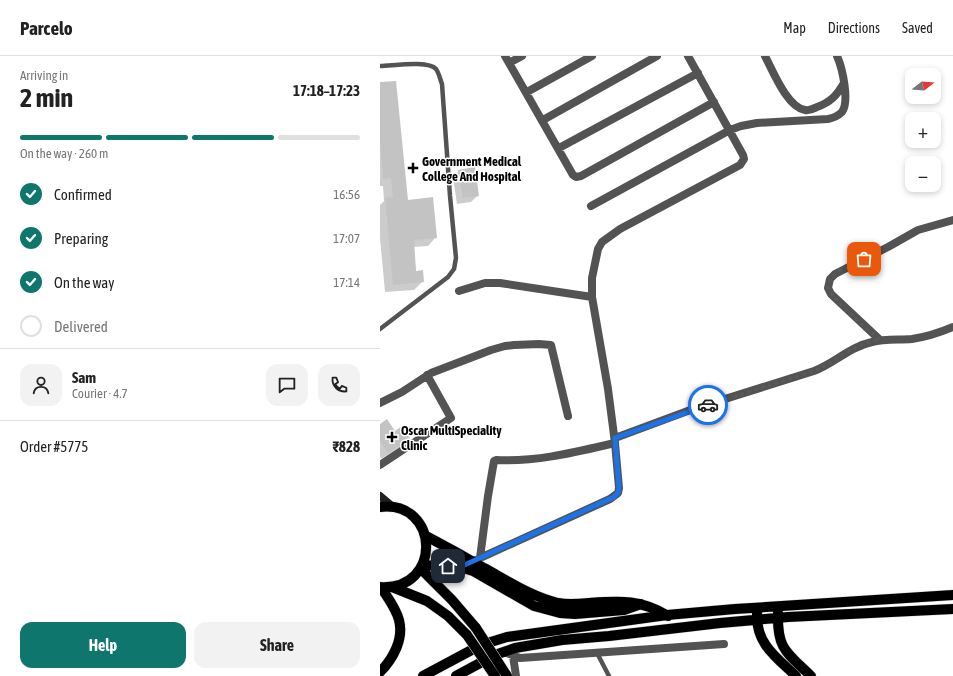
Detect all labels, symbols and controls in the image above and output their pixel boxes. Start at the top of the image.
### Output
text: Parcelo [20,17,73,39]
text: Map [783,20,806,36]
text: Directions [828,20,880,36]
text: Saved [902,20,933,36]
text: Arriving in [20,68,68,83]
north arrow [905,68,941,104]
map controls [905,68,941,192]
text: 17:18–17:23 [293,82,360,99]
text: 2 min [20,83,73,113]
button: + [905,112,941,148]
text: On the way · 260 m [20,146,108,161]
place label: Government Medical College And Hospital [422,154,522,184]
button: − [905,156,941,192]
marker: Government Medical College And Hospital [407,162,419,174]
icon: check [20,183,42,205]
text: Confirmed [54,186,112,203]
text: 16:56 [333,187,360,202]
icon: check [20,227,42,249]
text: Preparing [54,230,108,247]
text: 17:07 [333,231,360,246]
pin [847,242,881,276]
icon: bag [853,248,875,270]
icon: check [20,271,42,293]
text: On the way [54,274,115,291]
text: 17:14 [333,275,360,290]
text: Delivered [54,318,108,335]
button: person [20,364,62,406]
button: chat [266,364,308,406]
button: phone [318,364,360,406]
text: Sam [72,369,96,386]
courier [688,385,728,425]
text: Courier · 4.7 [72,386,128,401]
icon: car [697,394,719,416]
place label: Oscar MultiSpeciality Clinic [401,423,502,453]
marker: Oscar MultiSpeciality Clinic [386,431,398,443]
text: Order #5775 [20,438,88,455]
text: ₹828 [332,438,360,455]
pin [431,549,465,583]
icon: home [437,555,459,577]
button: Help [20,622,186,668]
button: Share [194,622,360,668]

